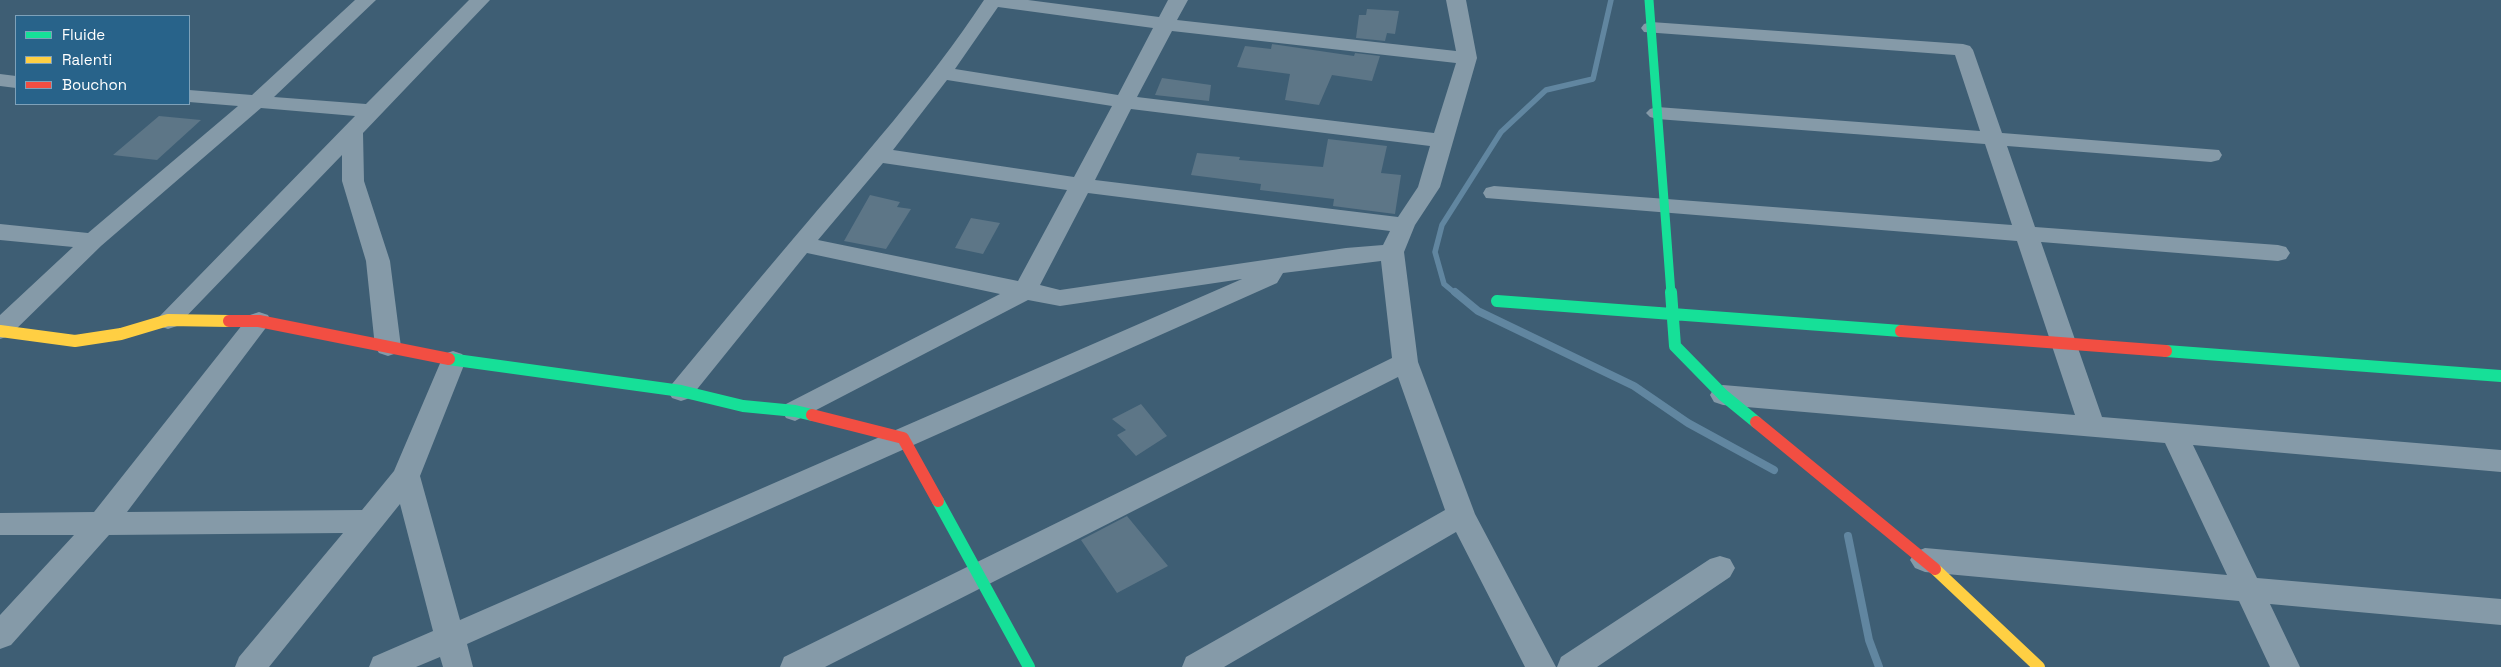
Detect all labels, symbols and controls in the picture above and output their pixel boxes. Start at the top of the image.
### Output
legend [15,15,190,105]
text: Fluide [62,25,105,44]
text: Ralenti [62,50,112,69]
text: Bouchon [62,75,127,94]

